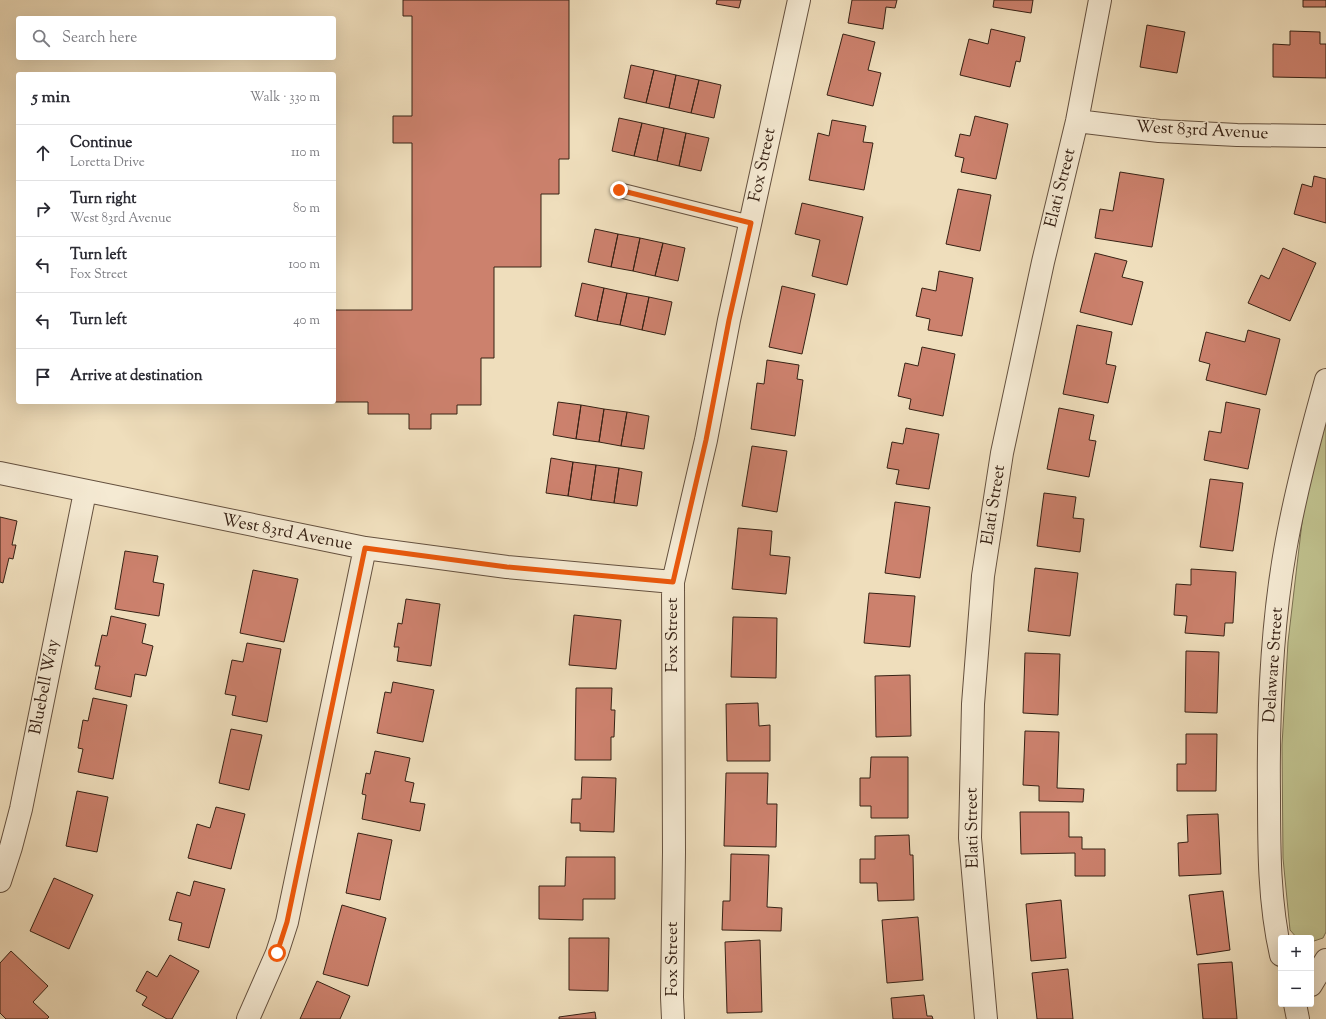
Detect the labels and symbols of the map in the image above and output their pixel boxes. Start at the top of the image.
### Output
street label: West 83rd Avenue [1135,116,1269,146]
street label: Fox Street [743,126,783,204]
street label: Elati Street [1040,146,1082,230]
route end [610,181,628,199]
street label: Elati Street [976,463,1012,547]
street label: West 83rd Avenue [219,509,355,557]
street label: Fox Street [661,597,685,673]
street label: Delaware Street [1258,606,1290,724]
street label: Bluebell Way [24,637,66,737]
street label: Elati Street [960,787,986,869]
street label: Fox Street [661,921,685,997]
route start [268,944,286,962]

